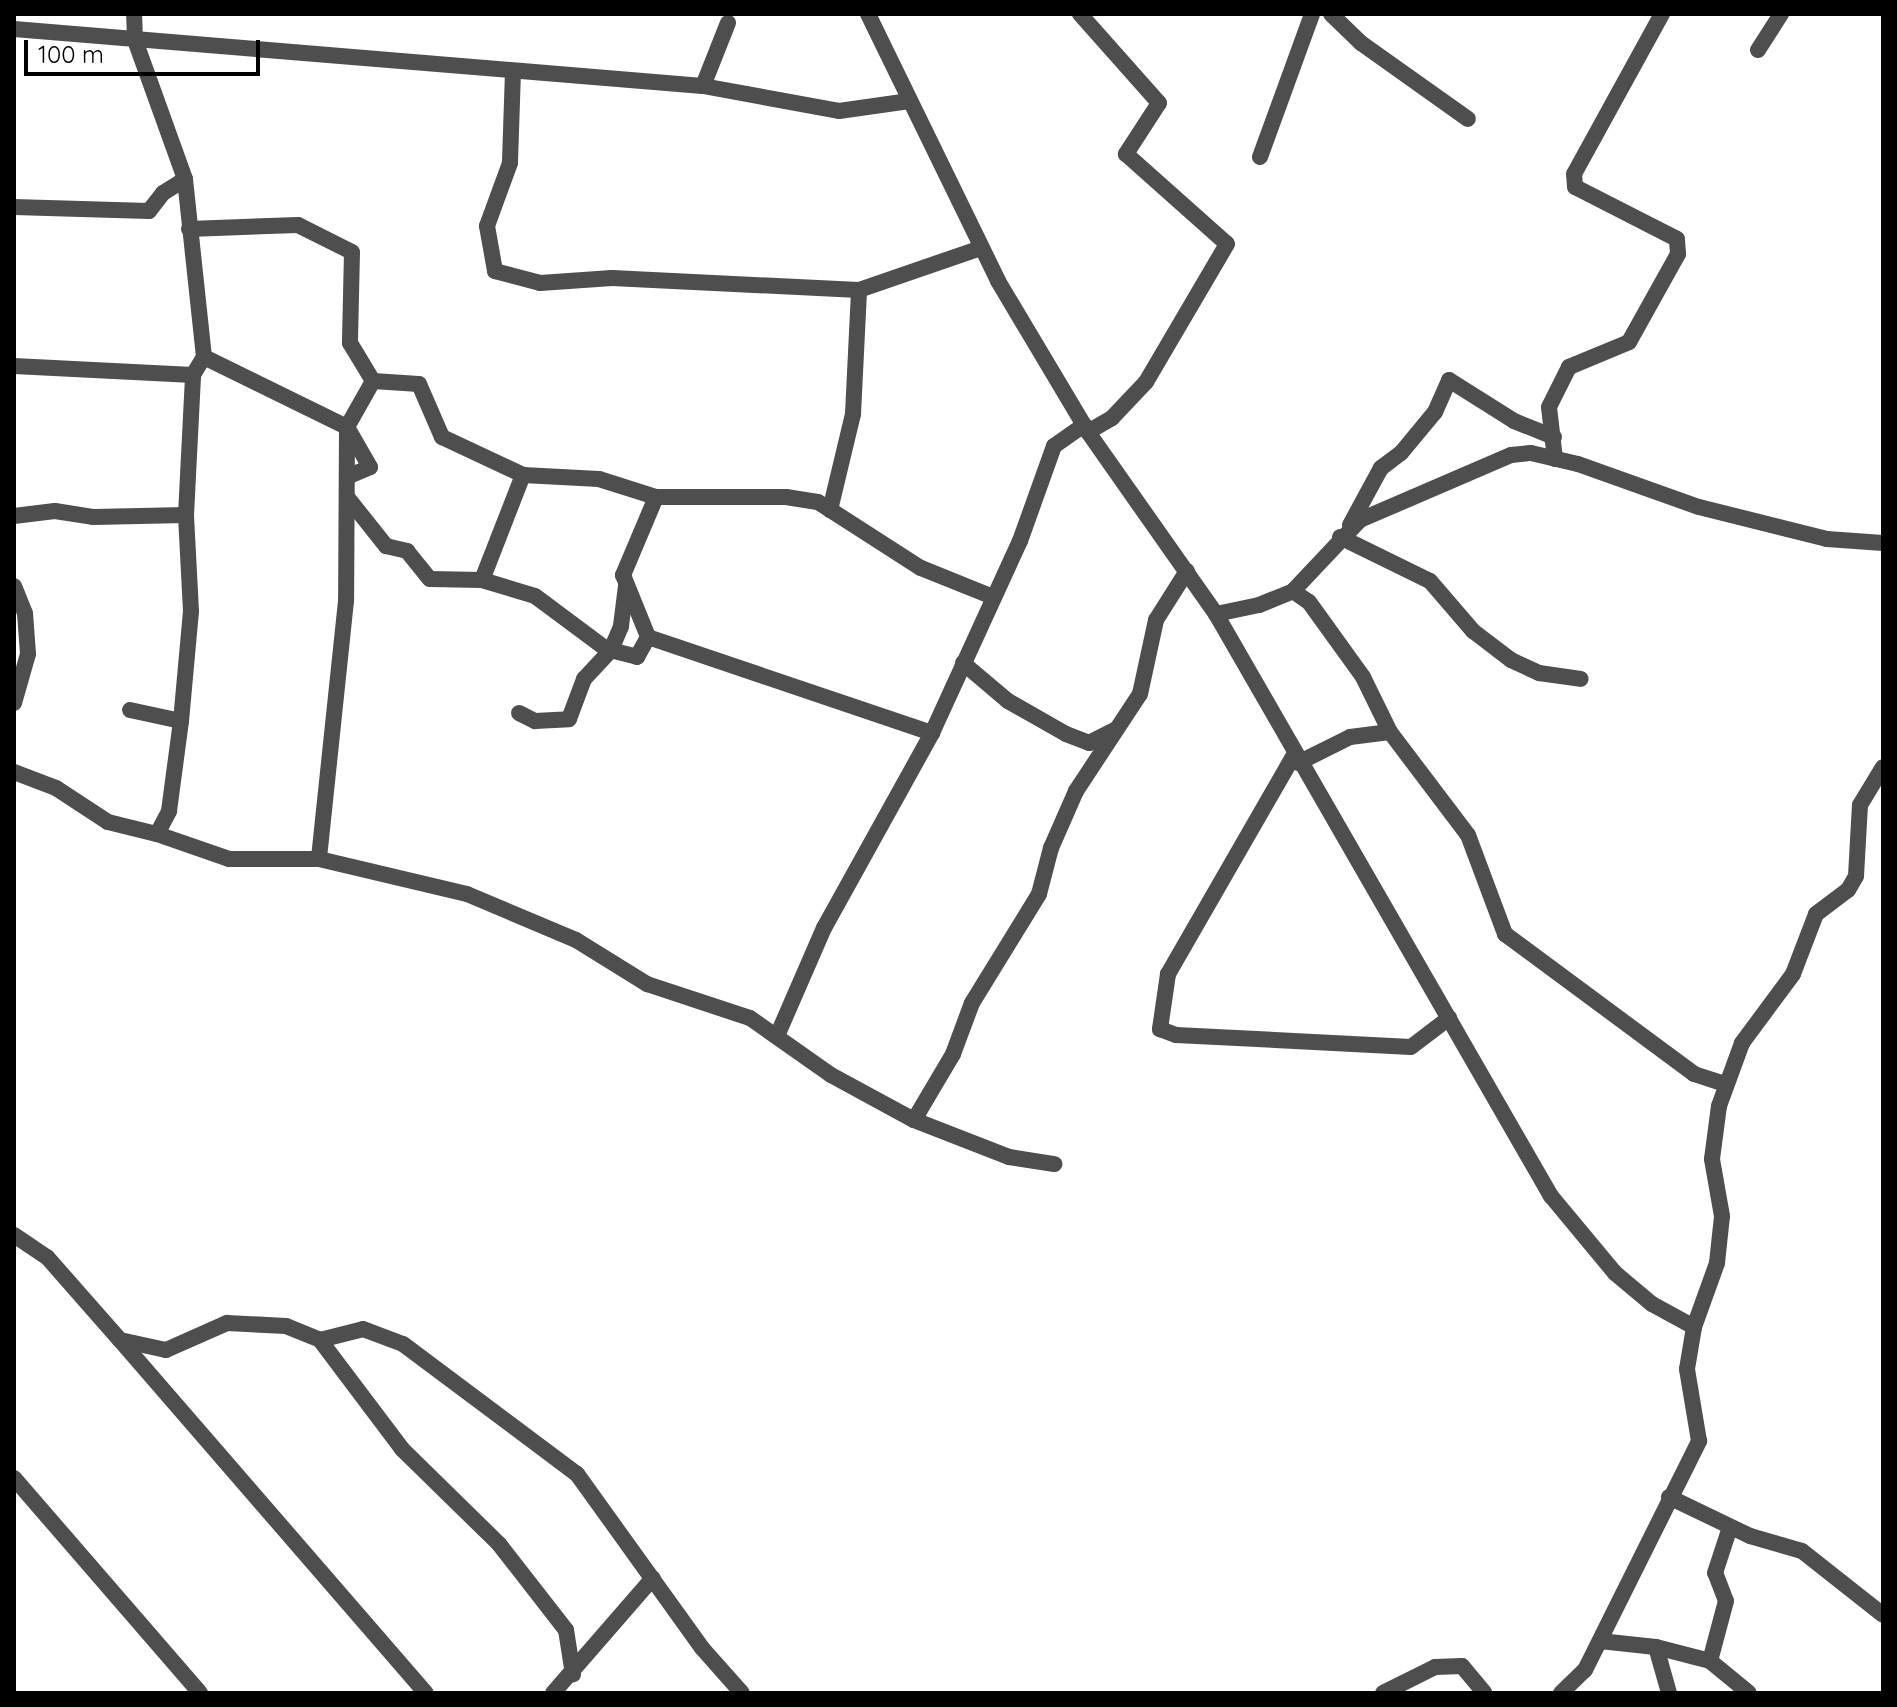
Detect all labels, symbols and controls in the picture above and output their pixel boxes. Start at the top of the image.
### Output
scale bar [28,24,264,74]
text: 100 m [38,39,104,69]

